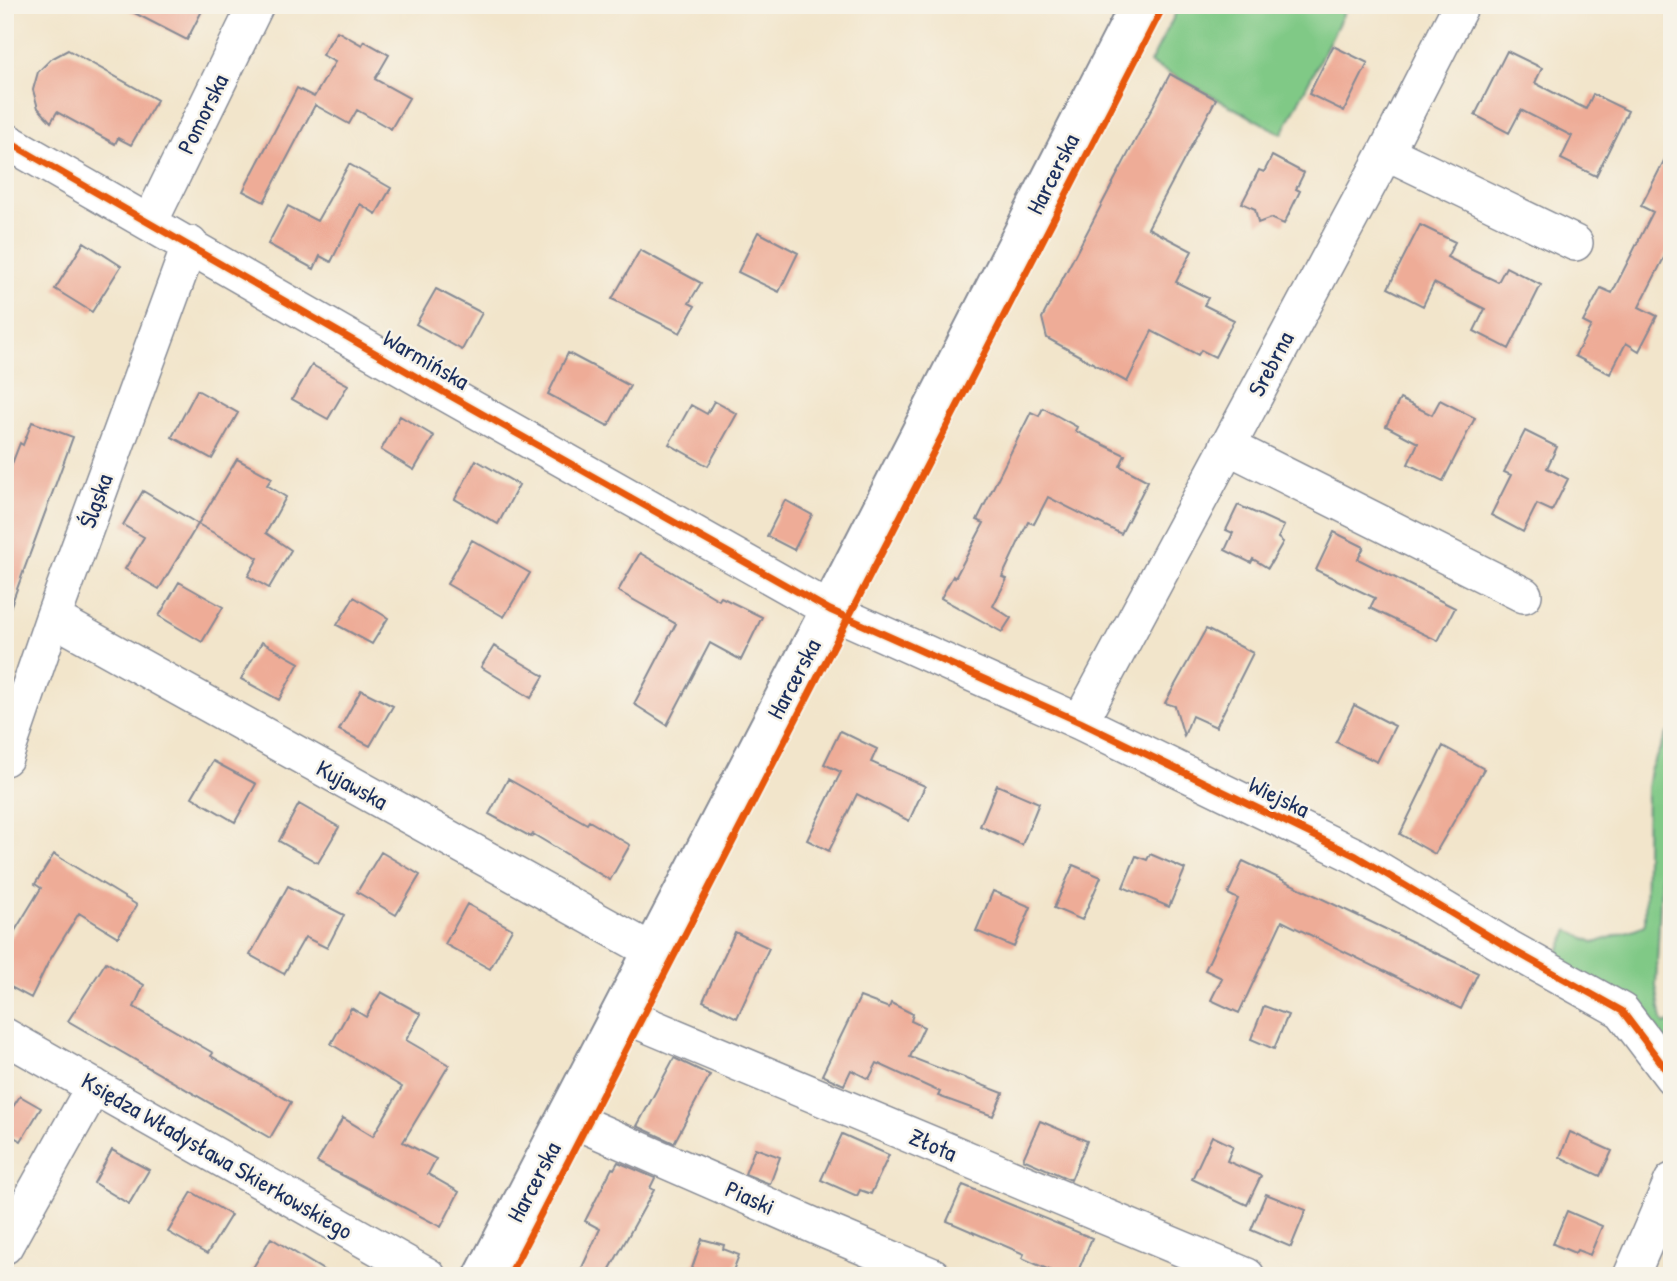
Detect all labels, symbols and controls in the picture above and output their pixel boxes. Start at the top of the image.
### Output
street label: Pomorska [169,68,235,159]
street label: Harcerska [1018,128,1086,219]
street label: Warmińska [378,322,475,397]
street label: Srebrna [1240,325,1300,402]
street label: Śląska [71,469,120,532]
street label: Harcerska [759,633,828,724]
street label: Kujawska [311,751,394,817]
street label: Wiejska [1244,768,1315,825]
street label: Księdza Władysława Skierkowskiego [76,1064,359,1246]
street label: Złota [905,1120,962,1168]
street label: Harcerska [499,1136,568,1227]
street label: Piaski [721,1172,780,1222]

